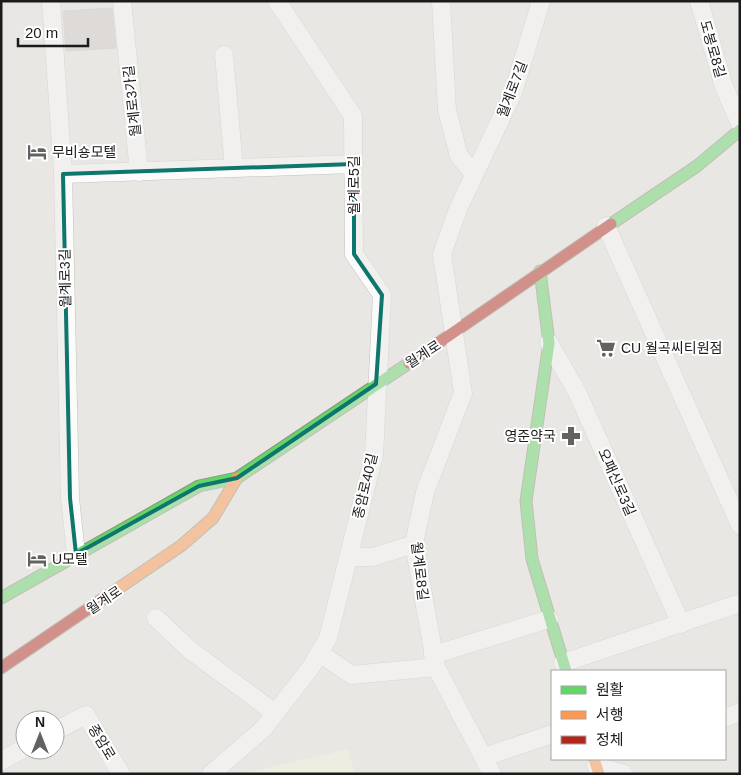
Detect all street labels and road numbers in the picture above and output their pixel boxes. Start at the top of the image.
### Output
street label: 도봉로8길 [697,18,729,80]
street label: 월계로7길 [494,58,530,120]
street label: 월계로3가길 [120,64,144,138]
street label: 월계로5길 [346,155,362,215]
street label: 월계로3길 [56,248,74,308]
street label: 월계로 [402,337,444,371]
street label: 오패산로3길 [595,446,639,518]
street label: 종암로40길 [350,452,380,520]
street label: 월계로8길 [408,541,432,601]
street label: 월계로 [84,582,125,617]
street label: 종암로 [85,721,119,763]

